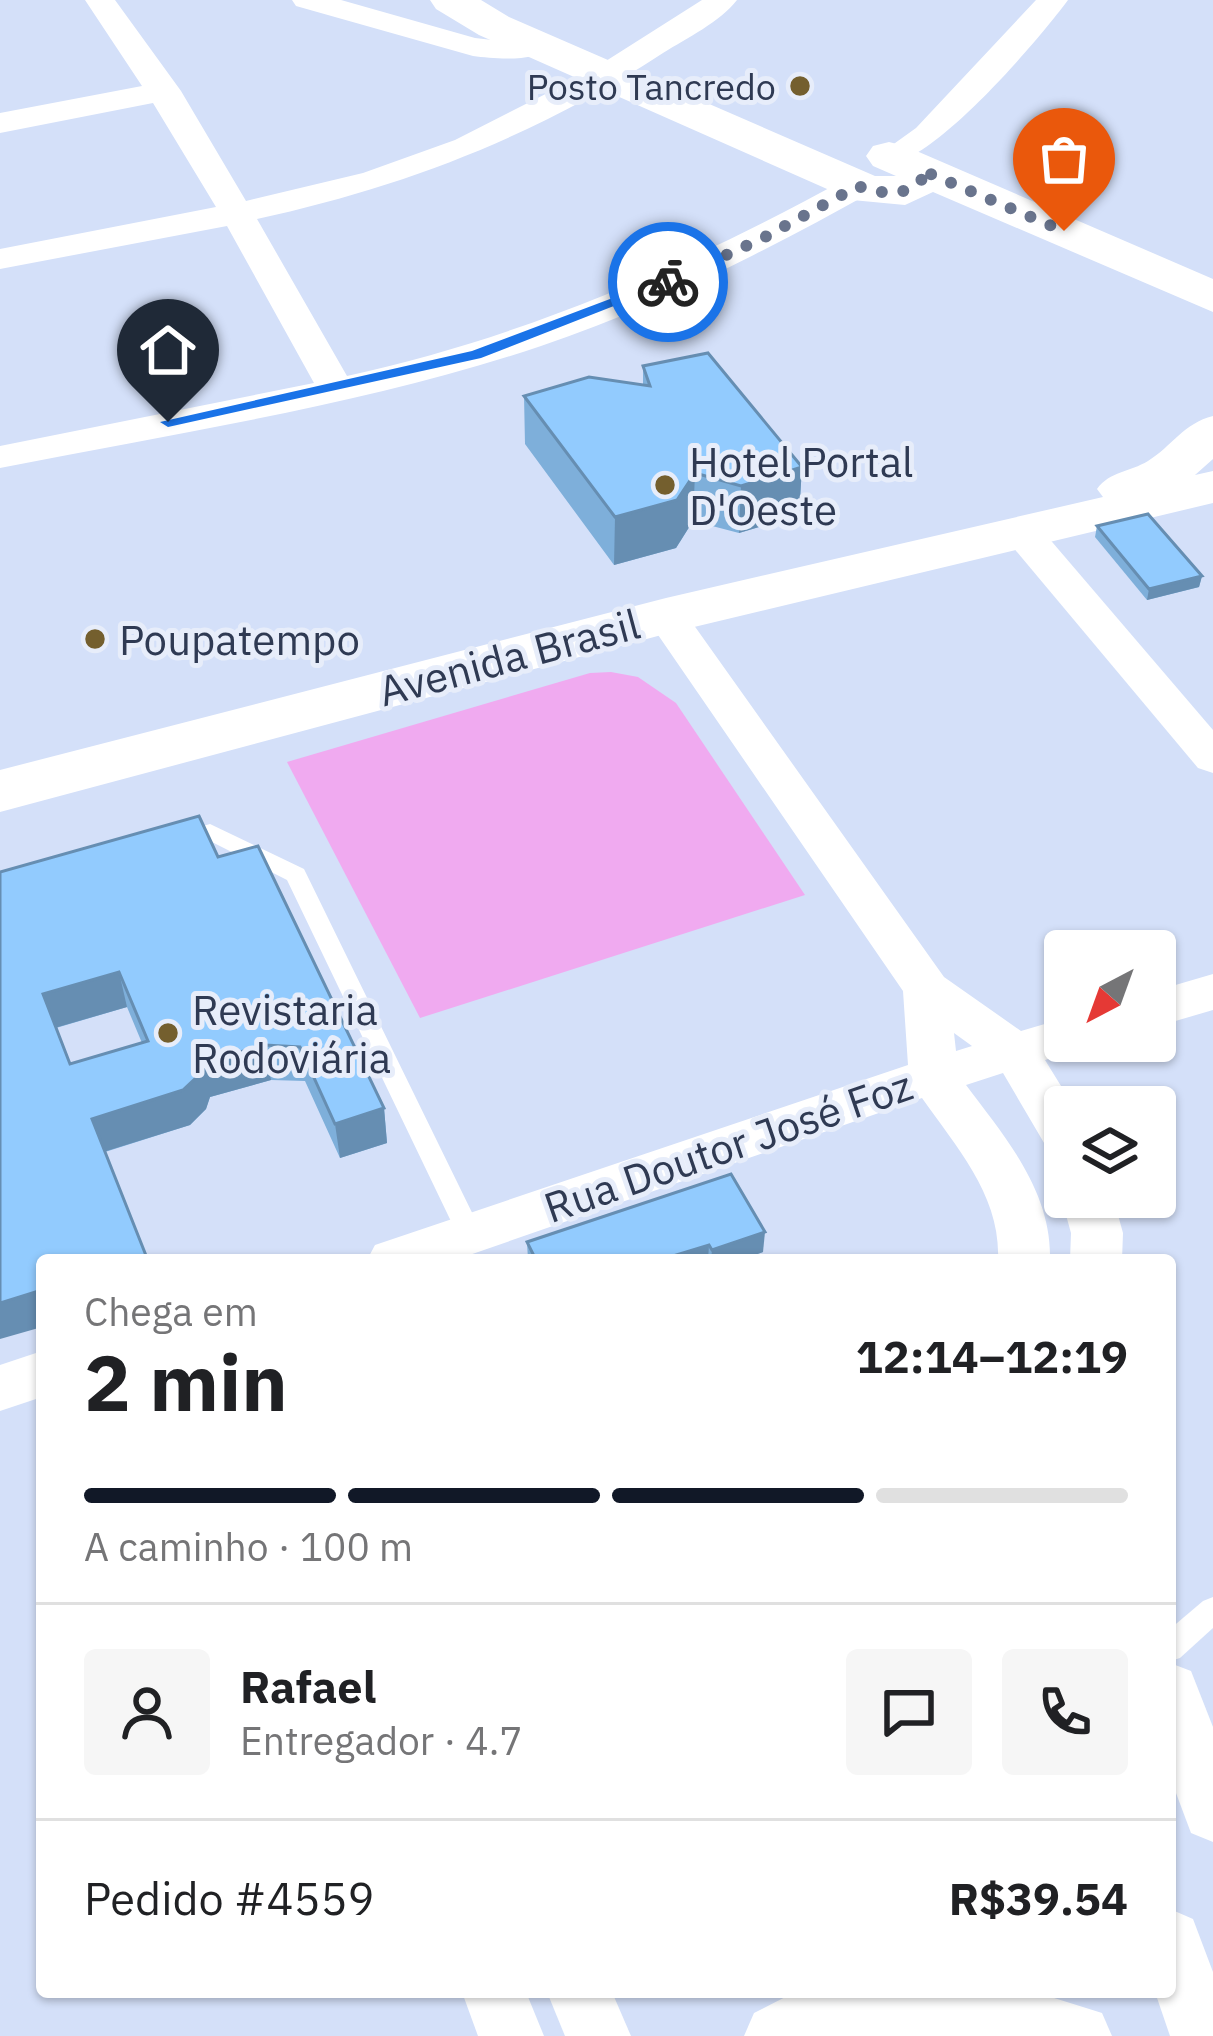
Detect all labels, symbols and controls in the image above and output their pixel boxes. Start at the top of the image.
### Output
place label: Posto Tancredo [527,63,776,110]
marker: Posto Tancredo [787,73,813,99]
pin [1013,108,1115,231]
icon: bag [1031,126,1097,192]
courier [608,222,728,342]
icon: bike [635,249,701,315]
pin [117,299,219,422]
icon: home [135,317,201,383]
place label: Hotel Portal D'Oeste [689,434,914,537]
marker: Hotel Portal D'Oeste [652,472,678,498]
street label: Avenida Brasil [372,596,646,718]
place label: Poupatempo [119,612,360,667]
marker: Poupatempo [82,626,108,652]
north arrow [1044,930,1176,1062]
map controls [1044,930,1176,1218]
place label: Revistaria Rodoviária [192,982,391,1085]
marker: Revistaria Rodoviária [155,1020,181,1046]
street label: Rua Doutor José Foz [537,1057,919,1235]
button: layers [1044,1086,1176,1218]
text: Chega em [84,1286,258,1337]
text: 12:14–12:19 [856,1327,1128,1385]
text: 2 min [84,1331,288,1432]
text: A caminho · 100 m [84,1521,413,1572]
button: person [84,1649,210,1775]
button: chat [846,1649,972,1775]
button: phone [1002,1649,1128,1775]
text: Rafael [240,1657,376,1715]
text: Entregador · 4.7 [240,1715,523,1766]
text: Pedido #4559 [84,1869,374,1927]
text: R$39.54 [949,1869,1128,1927]

